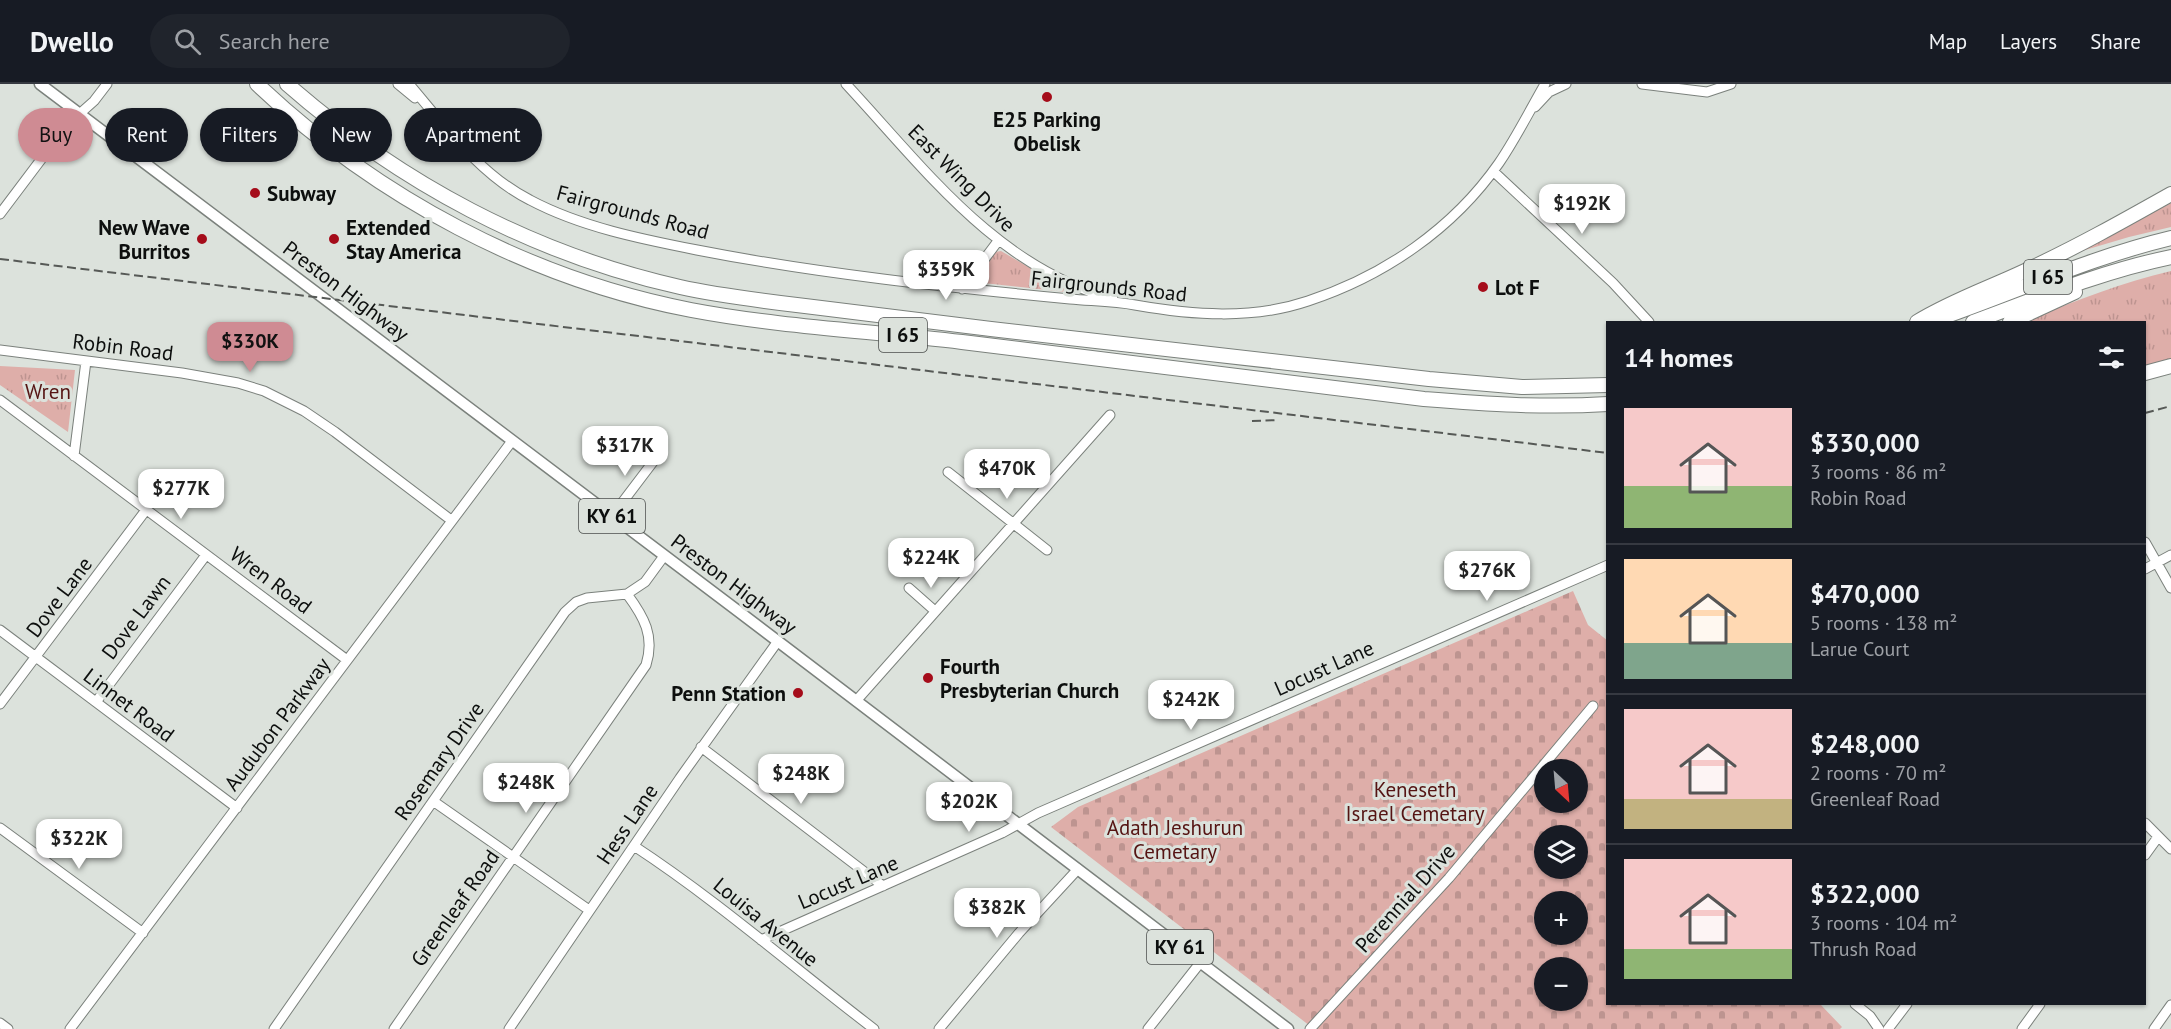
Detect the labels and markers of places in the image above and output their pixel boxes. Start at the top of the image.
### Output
marker: E25 Parking Obelisk [1040,90,1054,104]
place label: E25 Parking Obelisk [993,106,1101,157]
place label: Subway [267,180,337,207]
pin: $192K [1540,184,1624,235]
marker: Subway [248,186,262,200]
place label: New Wave Burritos [98,214,190,265]
place label: Extended Stay America [346,214,461,265]
marker: New Wave Burritos [195,232,209,246]
marker: Extended Stay America [327,232,341,246]
pin: $359K [904,250,988,301]
place label: Lot F [1495,274,1540,301]
marker: Lot F [1476,280,1490,294]
pin: $330K [208,322,292,373]
pin: $317K [583,426,667,477]
pin: $470K [965,449,1049,500]
pin: $277K [139,469,223,520]
pin: $224K [889,538,973,589]
pin: $276K [1445,551,1529,602]
place label: Fourth Presbyterian Church [940,653,1119,704]
marker: Fourth Presbyterian Church [921,671,935,685]
place label: Penn Station [671,680,786,707]
pin: $242K [1149,680,1233,731]
marker: Penn Station [791,686,805,700]
pin: $248K [759,754,843,805]
pin: $248K [484,763,568,814]
pin: $202K [927,782,1011,833]
pin: $322K [37,819,121,870]
pin: $382K [955,888,1039,939]

